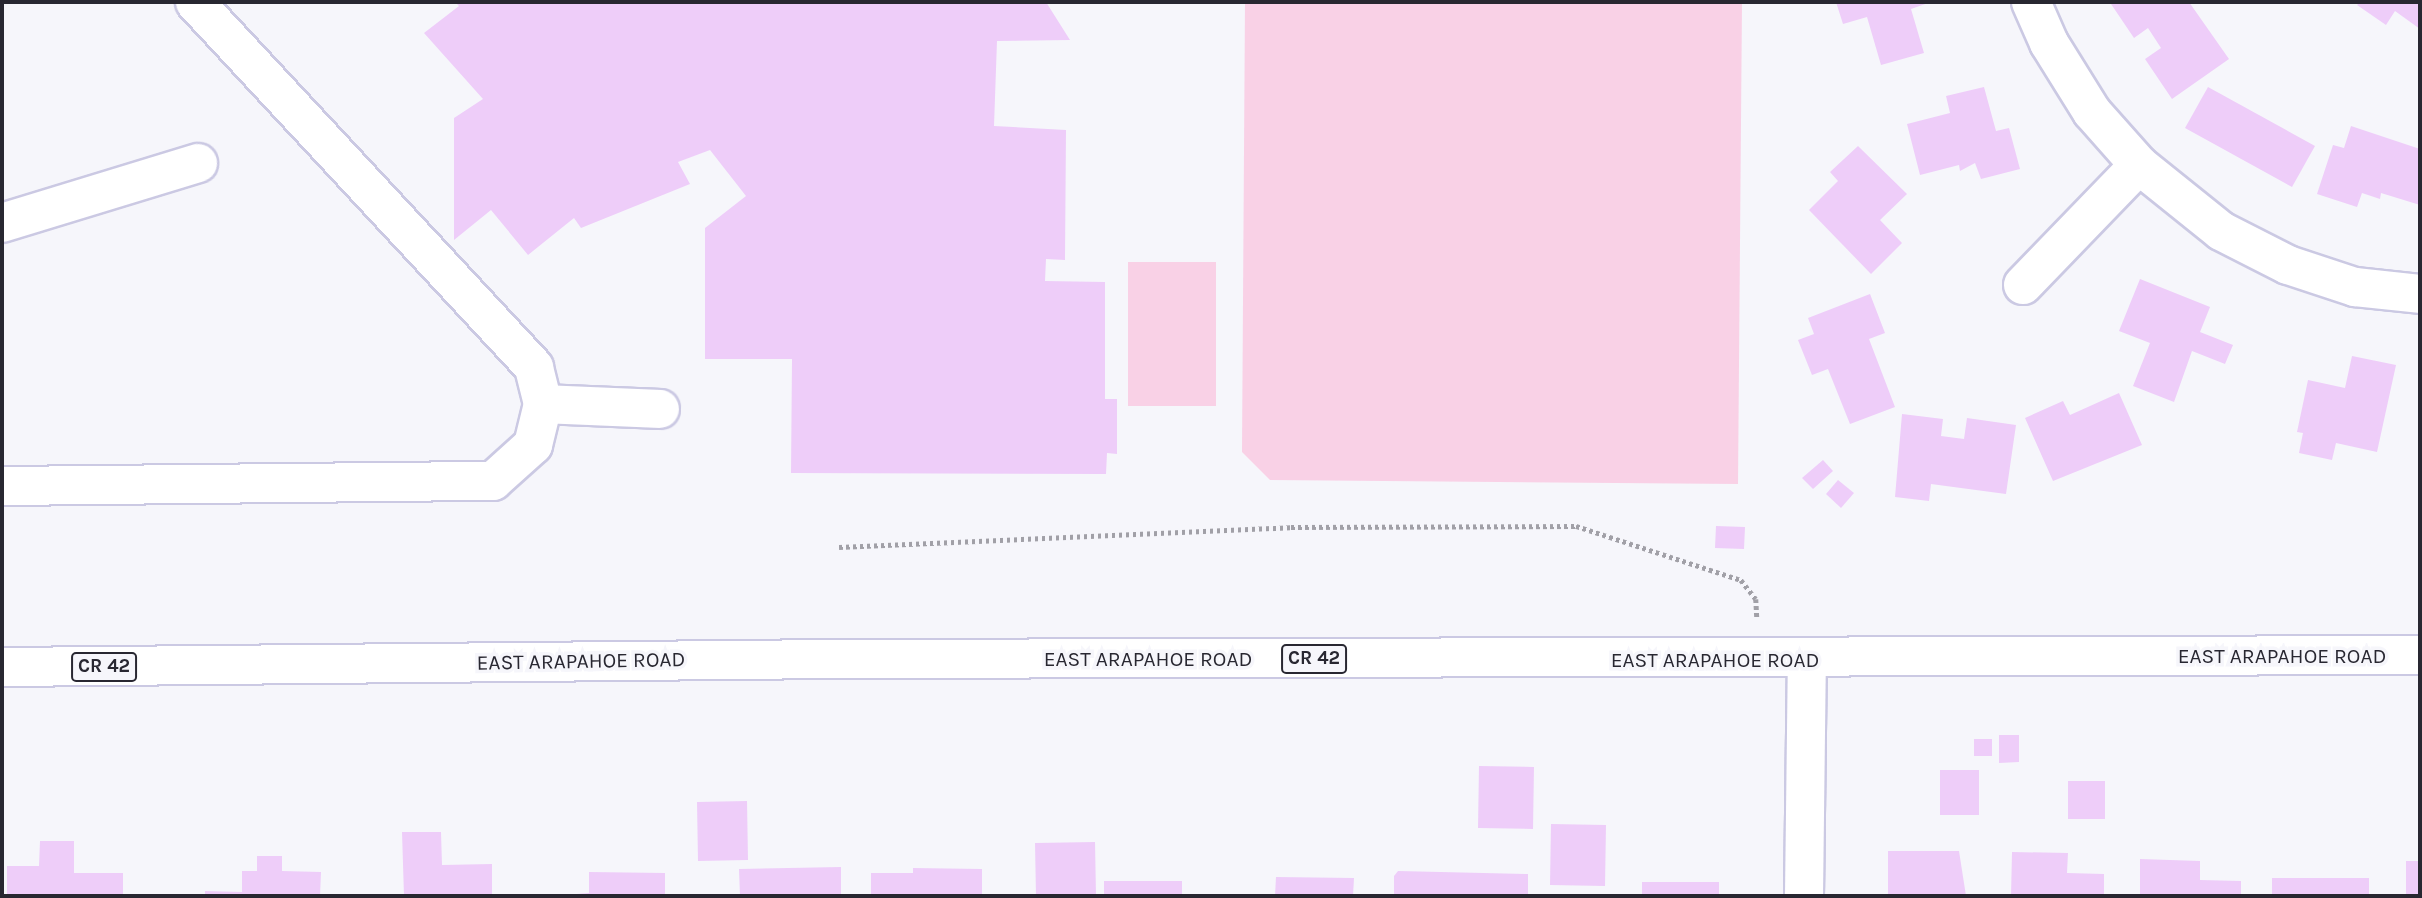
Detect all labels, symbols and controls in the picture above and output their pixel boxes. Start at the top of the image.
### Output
street label: EAST ARAPAHOE ROAD [2178,643,2386,669]
road number: CR 42 [1281,644,1347,674]
street label: EAST ARAPAHOE ROAD [1044,646,1252,672]
street label: EAST ARAPAHOE ROAD [476,647,686,675]
street label: EAST ARAPAHOE ROAD [1611,647,1819,673]
road number: CR 42 [71,652,137,682]

